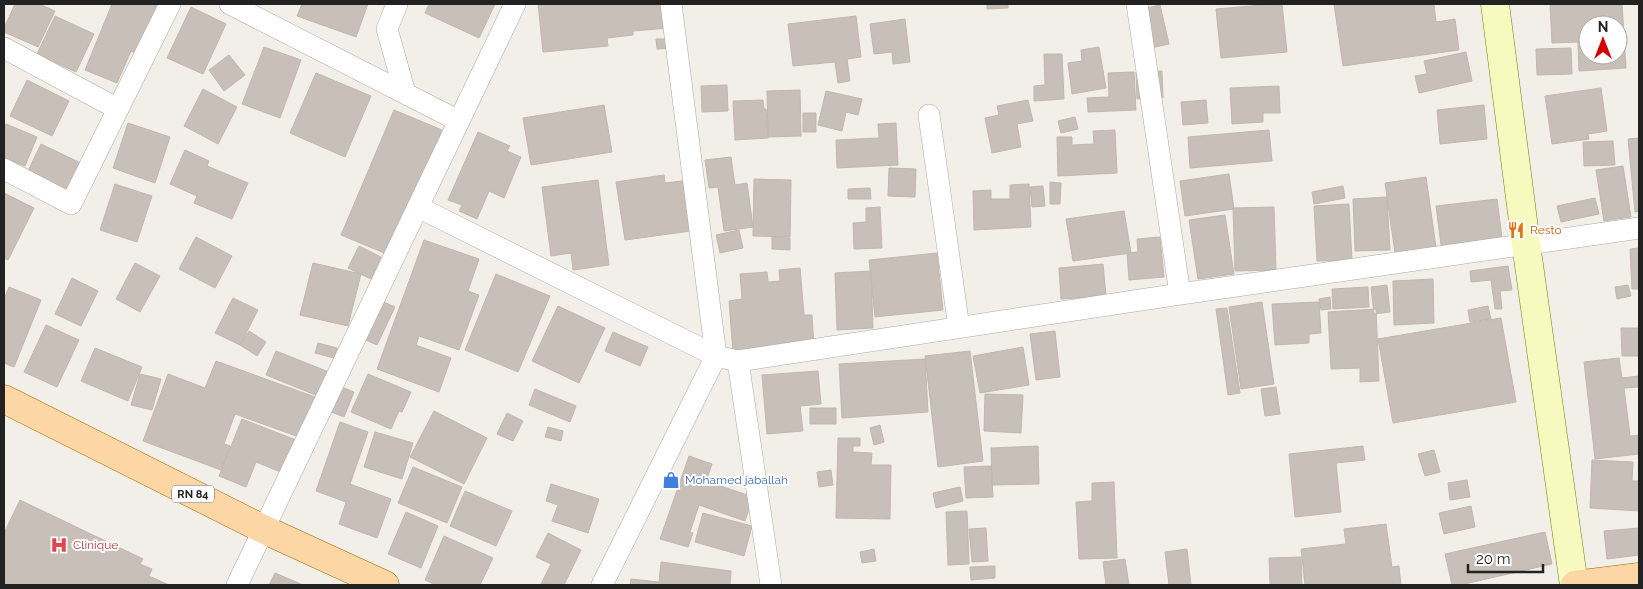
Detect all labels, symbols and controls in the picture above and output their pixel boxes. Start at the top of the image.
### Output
north arrow [1578,15,1628,65]
text: N [1598,19,1608,35]
restaurant icon: Resto [1506,220,1526,240]
place label: Resto [1530,223,1562,237]
shop icon: Mohamed jaballah [661,470,681,490]
place label: Mohamed jaballah [685,473,788,487]
road number: RN 84 [172,486,214,502]
hospital icon: Clinique [49,535,69,555]
place label: Clinique [73,538,118,552]
scale bar [1468,542,1543,574]
text: 20 m [1476,550,1511,568]

